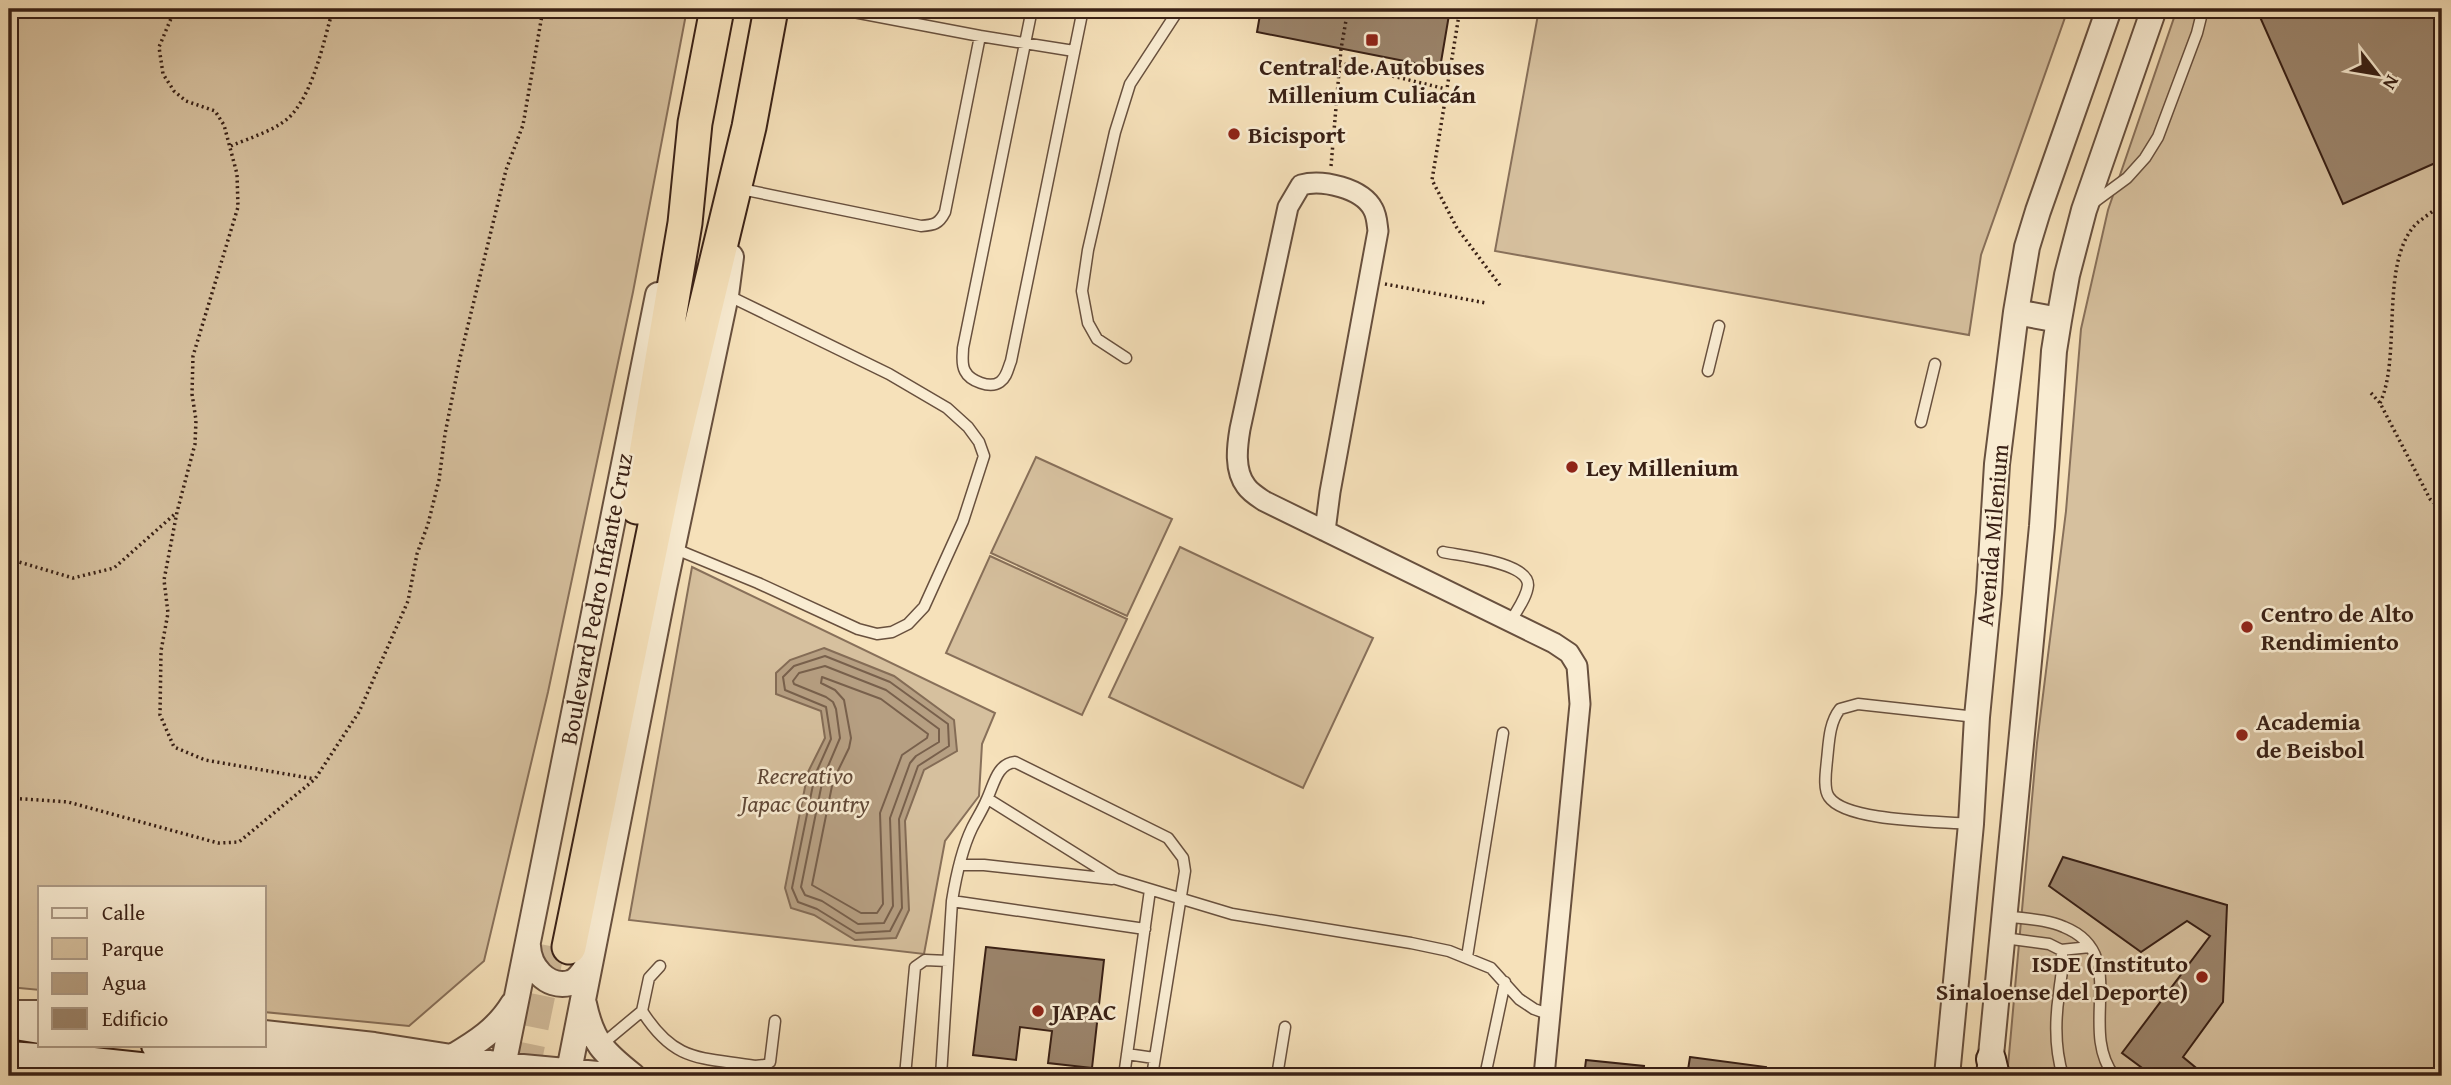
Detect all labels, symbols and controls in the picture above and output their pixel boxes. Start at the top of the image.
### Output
marker: Central de Autobuses Millenium Culiacán [1364,32,1380,48]
north arrow [2342,38,2412,108]
place label: Central de Autobuses Millenium Culiacán [1259,49,1485,112]
text: N [2376,70,2407,96]
place label: Bicisport [1248,117,1346,152]
marker: Bicisport [1226,126,1242,142]
street label: Avenida Milenium [1967,442,2017,628]
street label: Boulevard Pedro Infante Cruz [551,450,641,748]
place label: Ley Millenium [1586,450,1739,485]
marker: Ley Millenium [1564,459,1580,475]
place label: Centro de Alto Rendimiento [2261,596,2414,659]
marker: Centro de Alto Rendimiento [2239,619,2255,635]
place label: Academia de Beisbol [2256,704,2365,767]
marker: Academia de Beisbol [2234,727,2250,743]
park label: Recreativo Japac Country [736,758,870,821]
legend [38,886,266,1046]
text: Calle [102,897,145,928]
text: Parque [102,933,164,964]
place label: ISDE (Instituto Sinaloense del Deporte) [1936,946,2188,1009]
text: Agua [102,967,147,998]
marker: ISDE (Instituto Sinaloense del Deporte) [2194,969,2210,985]
place label: JAPAC [1048,994,1117,1029]
text: Edificio [102,1003,168,1034]
marker: JAPAC [1030,1003,1046,1019]

